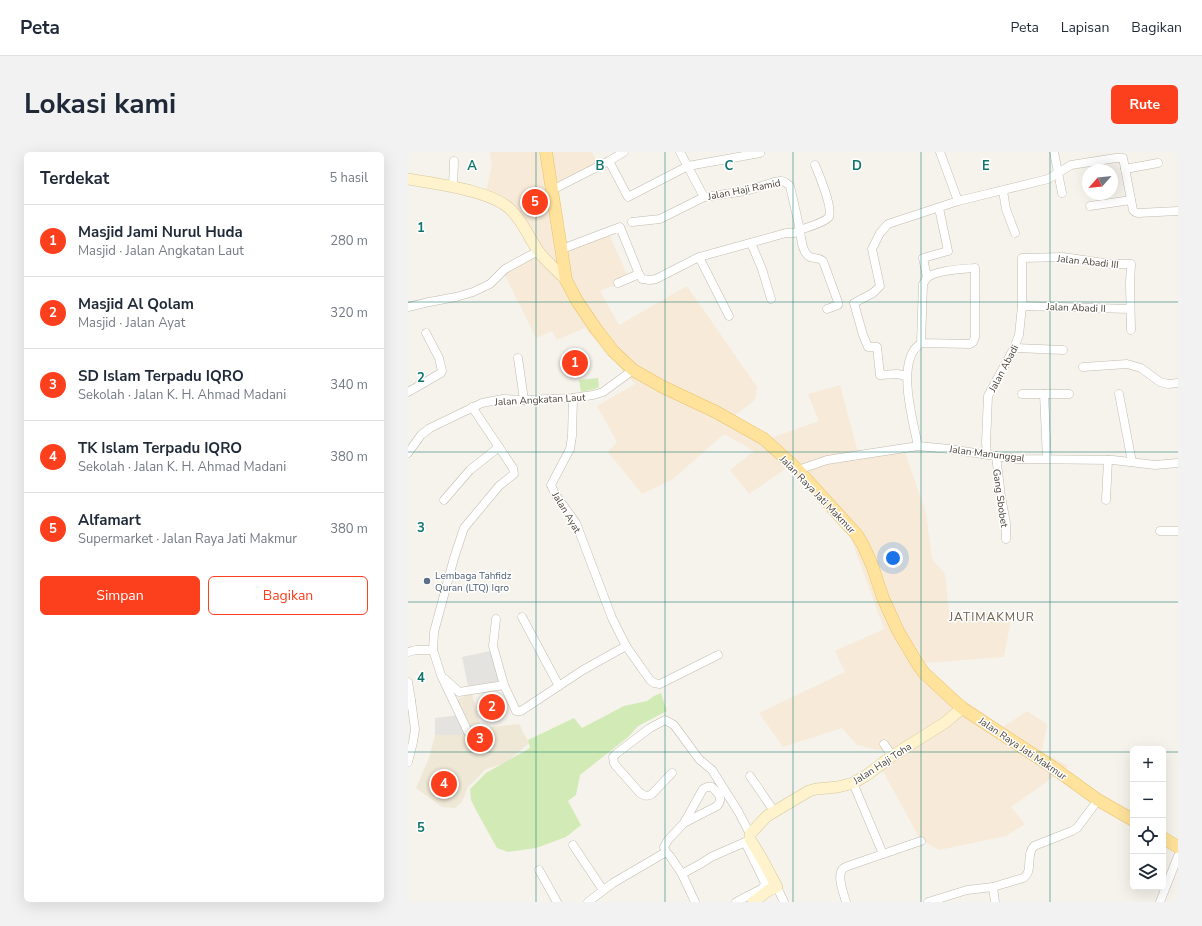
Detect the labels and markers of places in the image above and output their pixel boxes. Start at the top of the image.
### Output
pin: 5 [522,187,548,217]
pin: 1 [562,348,588,378]
place label: Lembaga Tahfidz Quran (LTQ) Iqro [435,569,512,595]
marker: Lembaga Tahfidz Quran (LTQ) Iqro [422,576,432,586]
pin: 2 [479,692,505,722]
pin: 3 [467,724,493,754]
pin: 4 [431,769,457,799]

